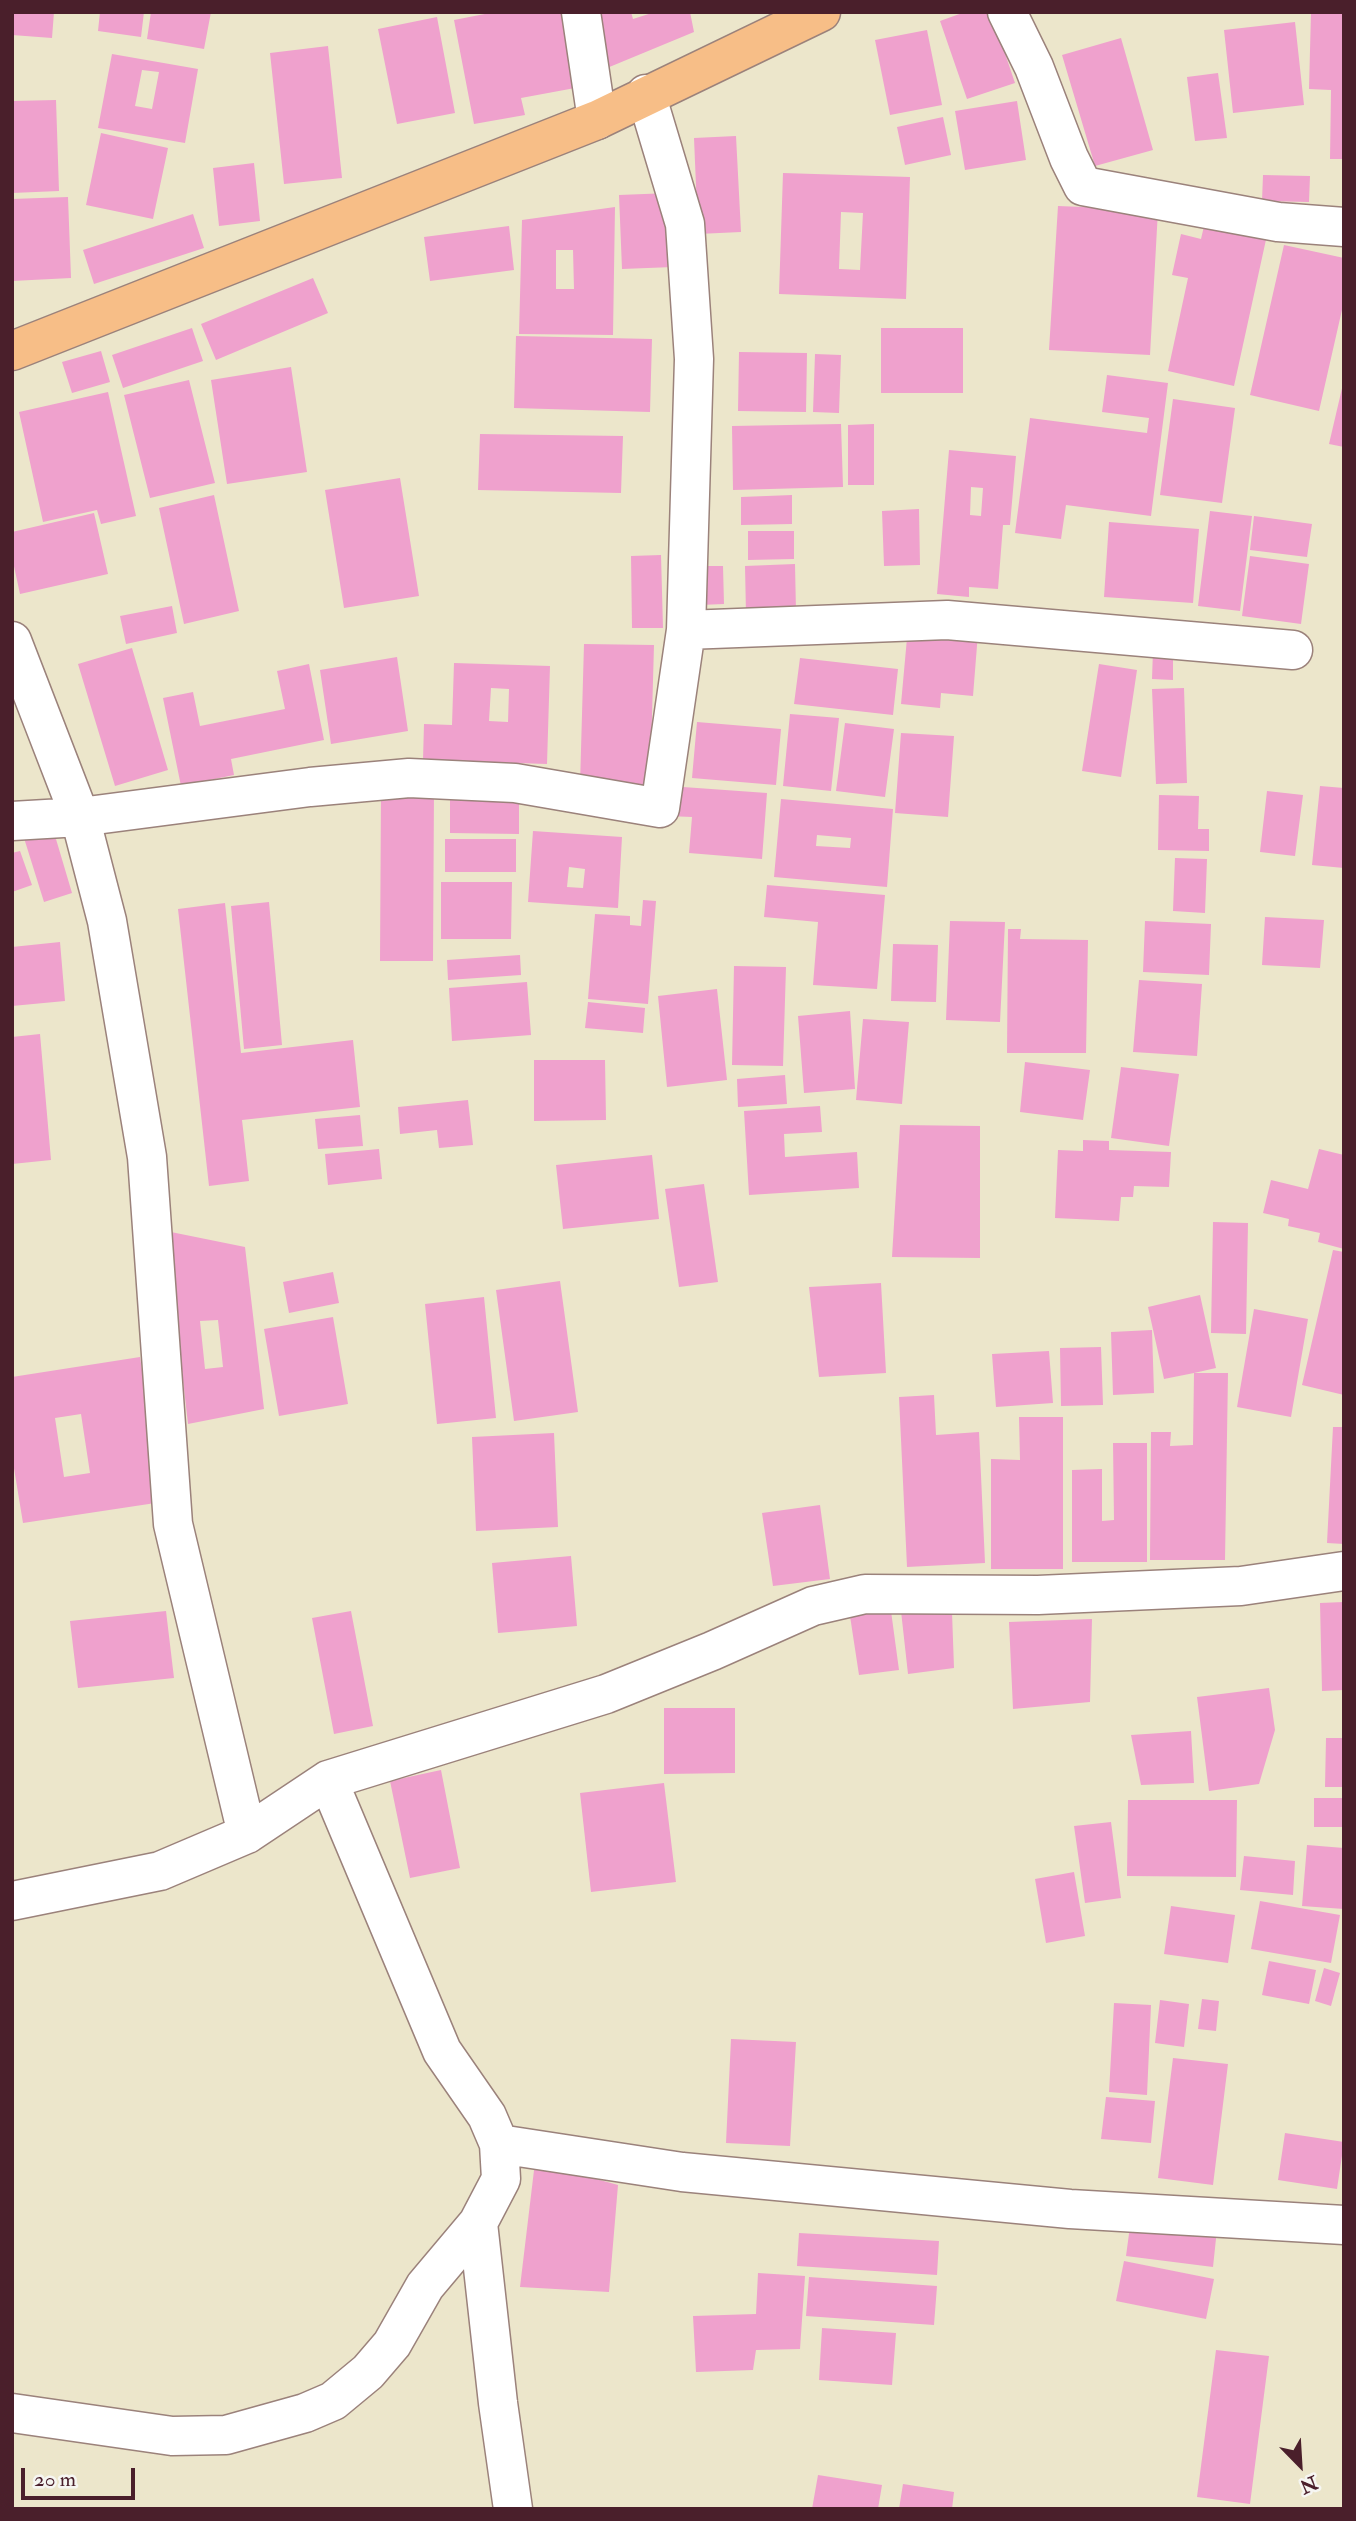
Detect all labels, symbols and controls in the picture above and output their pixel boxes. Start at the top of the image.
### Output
north arrow [1265,2430,1335,2500]
scale bar [24,2454,138,2498]
text: 20 m [34,2466,76,2493]
text: N [1296,2470,1321,2499]

